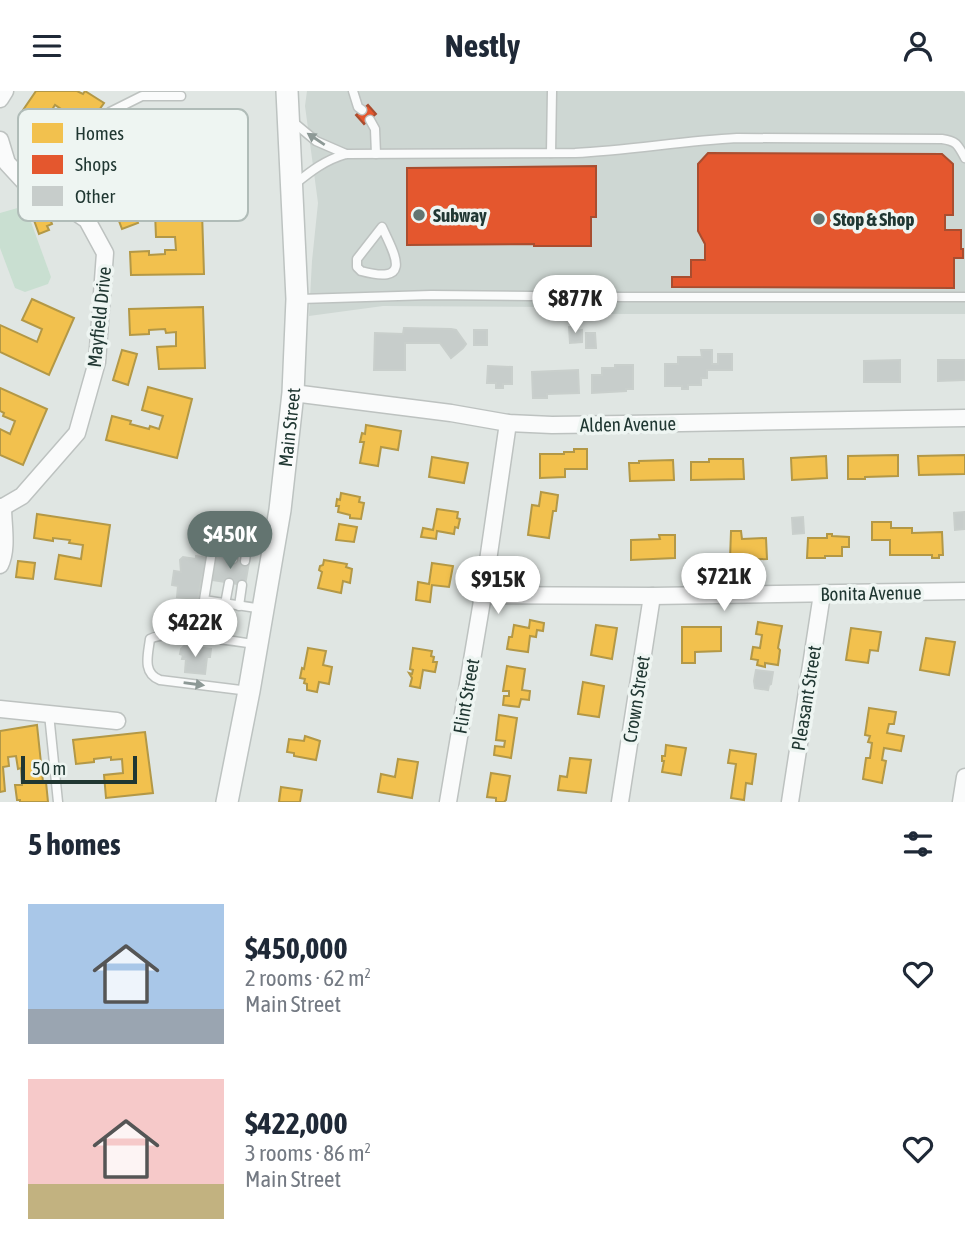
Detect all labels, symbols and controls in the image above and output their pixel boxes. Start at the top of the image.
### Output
icon: menu [28,27,66,65]
text: Nestly [445,27,520,64]
icon: person [899,27,937,65]
legend [18,109,248,221]
text: Homes [75,122,124,144]
one-way arrow [306,133,325,146]
text: Shops [75,153,117,175]
text: Other [75,185,115,207]
place label: Subway [433,204,487,226]
marker: Subway [411,207,427,223]
place label: Stop & Shop [833,208,914,230]
marker: Stop & Shop [811,211,827,227]
street label: Mayfield Drive [83,266,115,368]
pin: $877K [526,275,624,335]
text: $877K [548,285,602,311]
street label: Main Street [274,387,304,468]
street label: Alden Avenue [580,412,676,436]
pin: $450K [181,511,279,571]
text: $450K [203,521,257,547]
pin: $721K [675,553,773,613]
pin: $915K [449,557,547,616]
text: $721K [697,563,751,589]
text: $915K [471,566,525,592]
street label: Bonita Avenue [820,581,922,605]
pin: $422K [146,599,244,659]
text: $422K [168,609,222,635]
street label: Pleasant Street [787,644,825,752]
street label: Crown Street [618,654,654,744]
street label: Flint Street [449,657,483,735]
one-way arrow [183,679,205,690]
scale bar [21,753,136,785]
text: 50 m [32,757,66,779]
icon: filters [899,825,937,863]
text: 5 homes [28,827,121,861]
text: $450,000 [245,931,348,965]
icon: home [84,932,168,1016]
icon: heart [899,955,937,993]
text: 2 rooms · 62 m² [245,965,371,991]
text: Main Street [245,991,341,1017]
text: $422,000 [245,1106,348,1140]
icon: home [84,1107,168,1191]
icon: heart [899,1130,937,1168]
text: 3 rooms · 86 m² [245,1140,371,1166]
text: Main Street [245,1166,341,1192]

